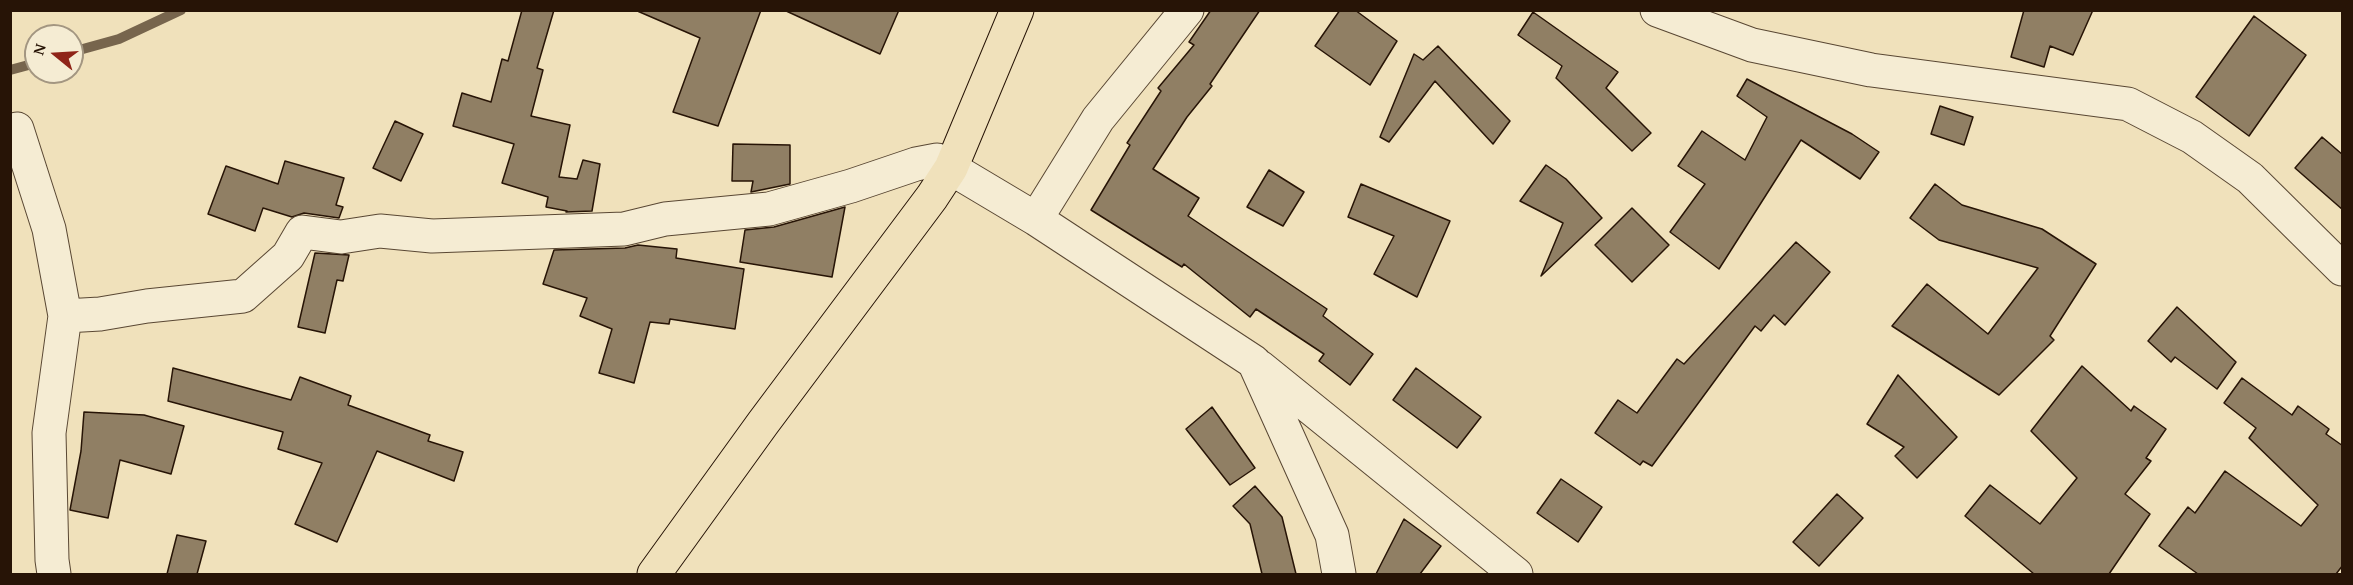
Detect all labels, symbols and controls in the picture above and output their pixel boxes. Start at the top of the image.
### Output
north arrow [24,24,84,84]
text: N [26,40,52,58]

